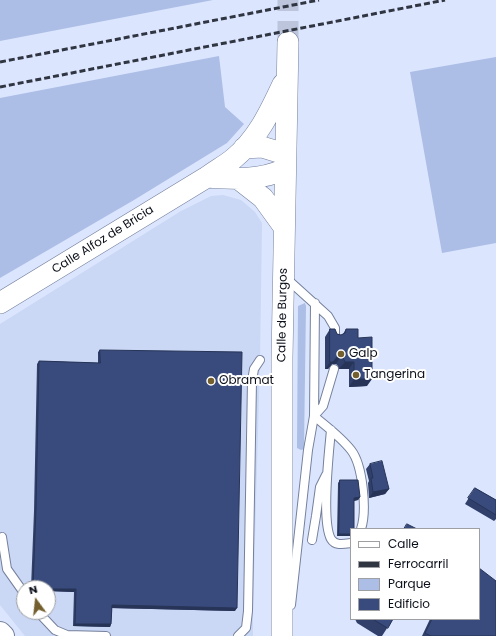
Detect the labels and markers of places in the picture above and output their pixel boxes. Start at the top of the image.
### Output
place label: Galp [349,347,378,361]
marker: Galp [336,349,346,359]
place label: Tangerina [364,368,425,382]
marker: Tangerina [351,370,361,380]
place label: Obramat [219,374,274,388]
marker: Obramat [206,376,216,386]

